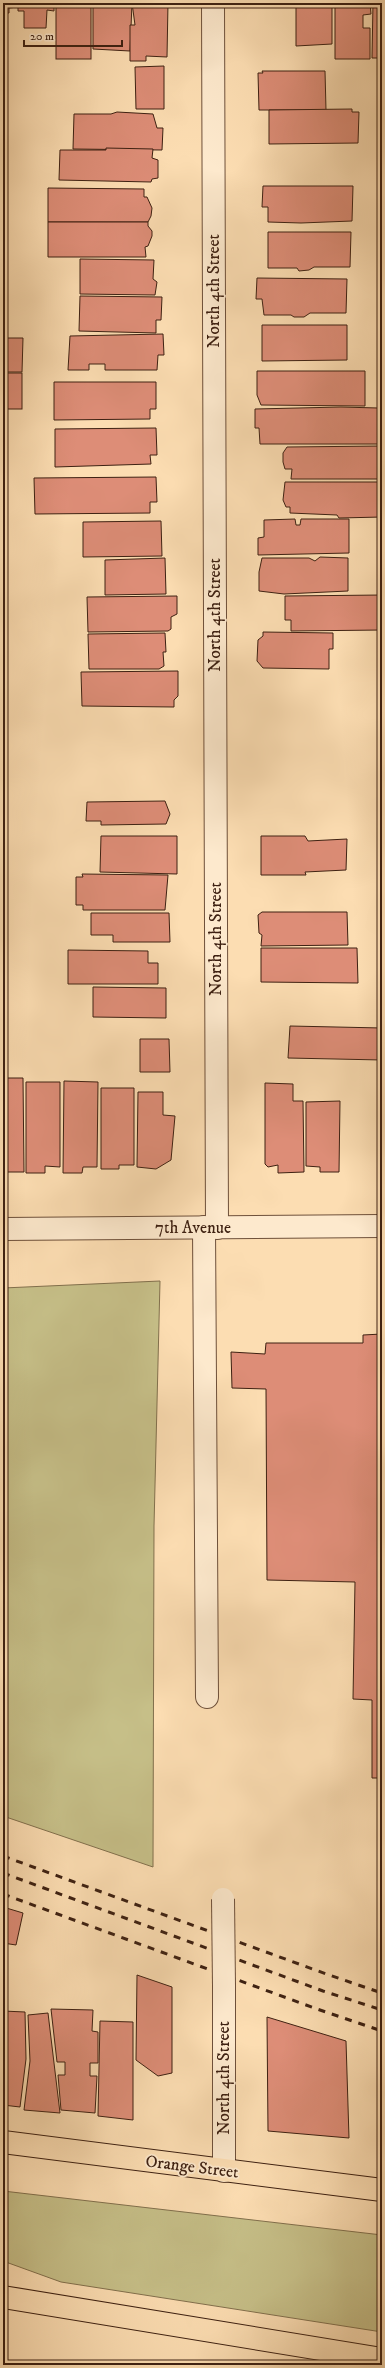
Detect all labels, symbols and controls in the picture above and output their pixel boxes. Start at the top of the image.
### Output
scale bar [24,22,122,48]
text: 20 m [30,29,54,44]
street label: North 4th Street [203,233,225,348]
street label: North 4th Street [204,557,226,672]
street label: North 4th Street [205,881,227,996]
street label: 7th Avenue [155,1217,231,1239]
street label: North 4th Street [213,2020,235,2135]
street label: Orange Street [144,2150,240,2184]

